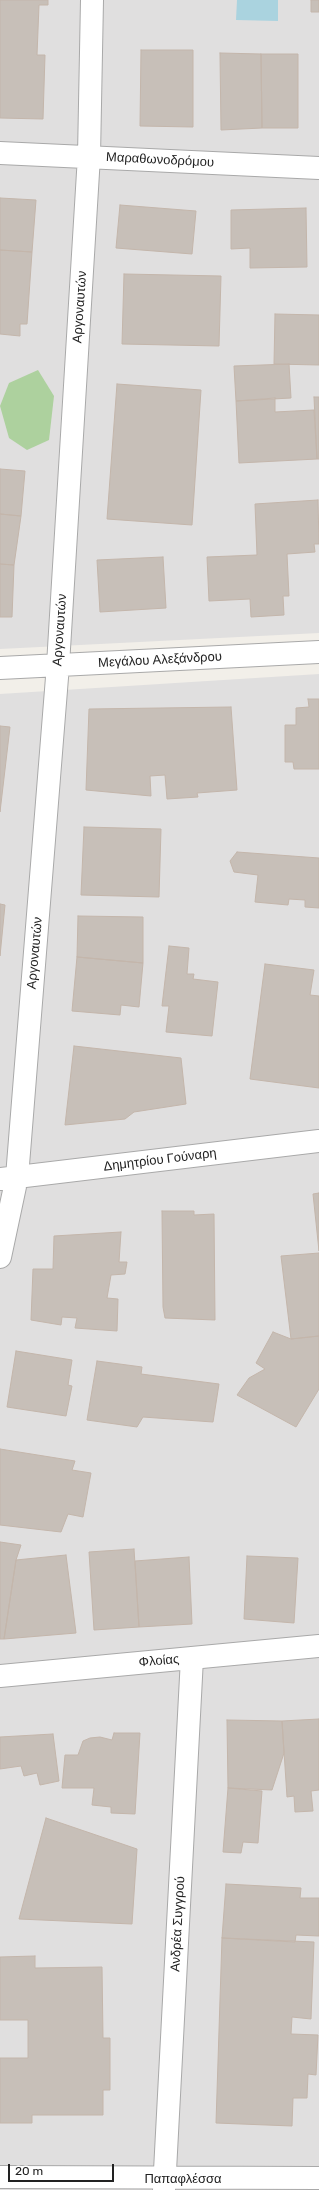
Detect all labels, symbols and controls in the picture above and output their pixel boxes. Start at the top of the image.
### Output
street label: Μαραθωνοδρόμου [106,149,214,171]
street label: Αργοναυτών [70,270,90,344]
street label: Αργοναυτών [50,593,70,667]
street label: Μεγάλου Αλεξάνδρου [98,649,222,671]
street label: Αργοναυτών [24,916,46,990]
street label: Δημητρίου Γούναρη [103,1145,217,1175]
street label: Φλοίας [138,1651,180,1671]
street label: Ανδρέα Συγγρού [168,1876,188,1972]
scale bar [10,2156,116,2182]
text: 20 m [15,2164,43,2178]
street label: Παπαφλέσσα [144,2171,222,2187]

